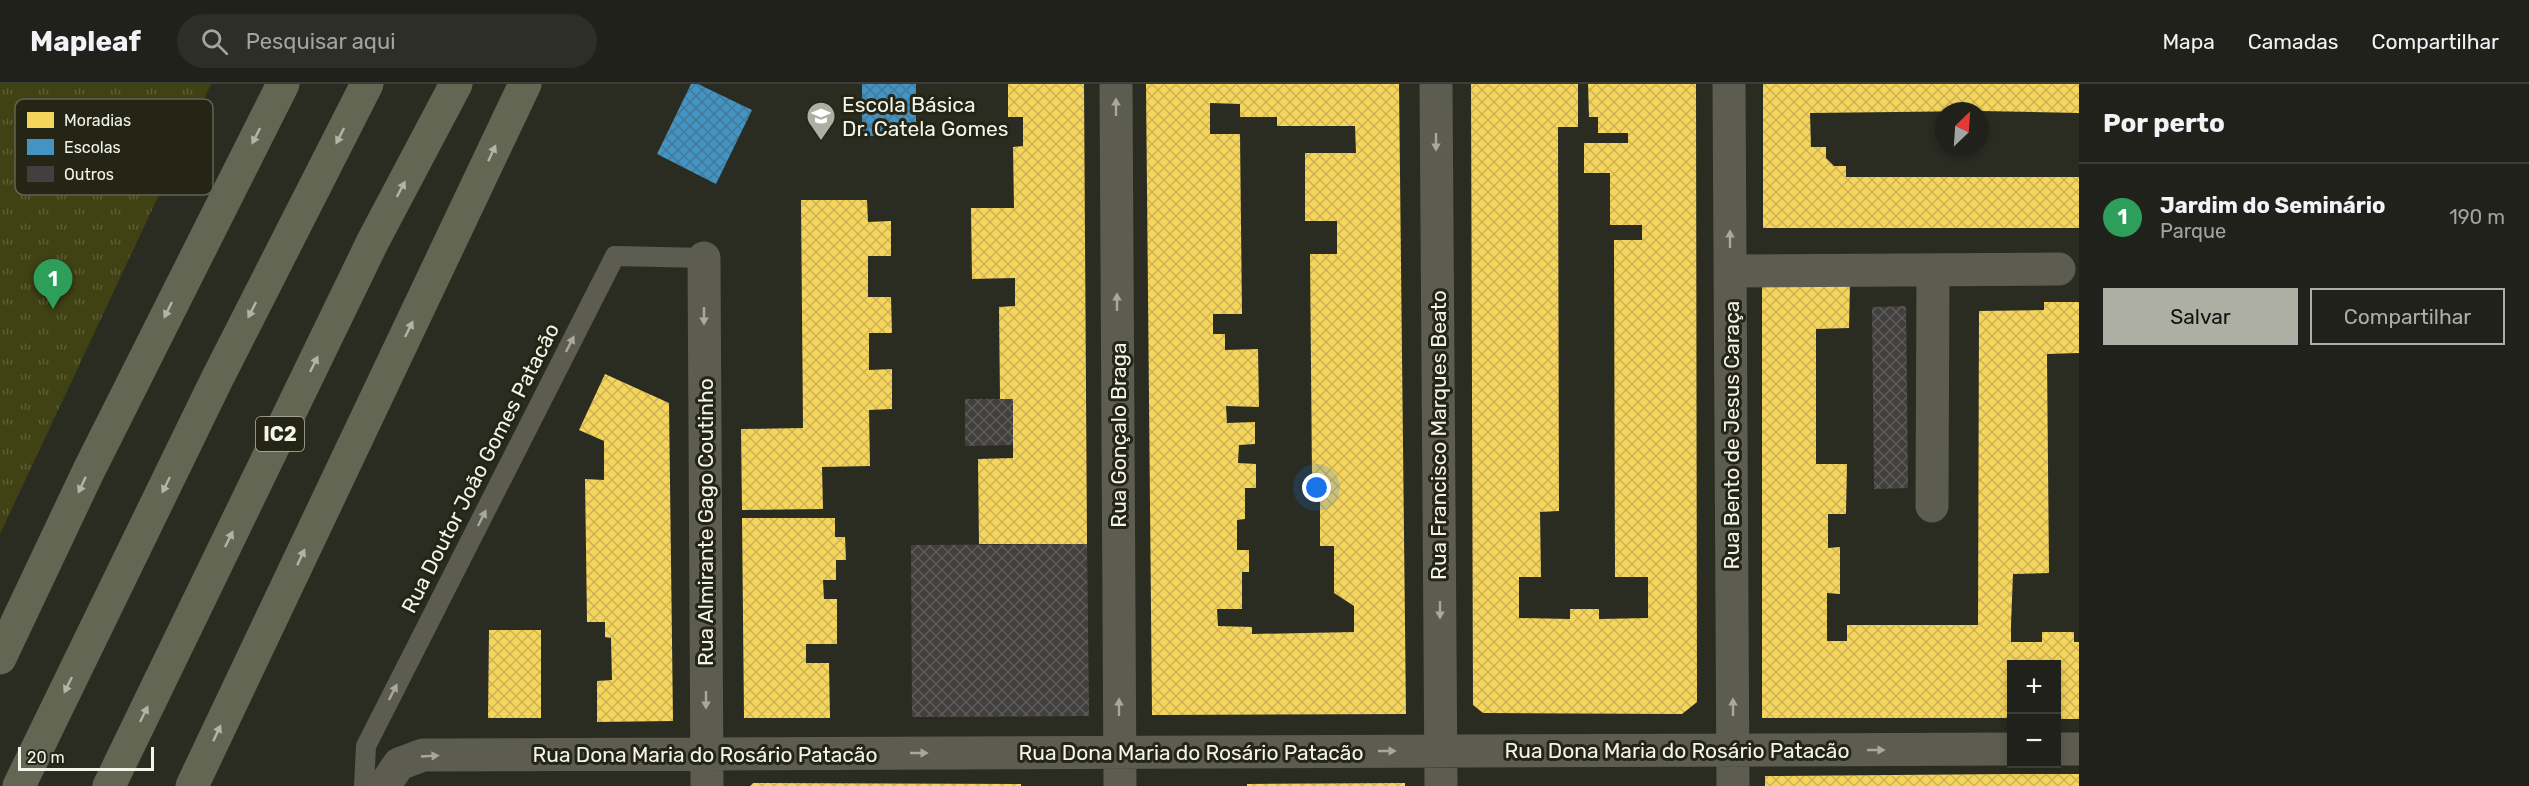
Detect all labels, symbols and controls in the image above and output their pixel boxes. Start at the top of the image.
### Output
search box [177,14,597,68]
text: Mapleaf [30,25,141,58]
icon: search [198,25,231,58]
text: Pesquisar aqui [246,28,395,55]
text: Mapa [2162,29,2215,54]
text: Camadas [2248,29,2338,54]
text: Compartilhar [2371,29,2499,54]
place label: Escola Básica Dr. Catela Gomes [842,92,1009,141]
one-way arrow [1111,97,1121,116]
legend [15,99,213,195]
school or university icon: Escola Básica Dr. Catela Gomes [805,100,837,142]
north arrow [1935,102,1989,156]
text: Por perto [2103,108,2225,139]
text: Moradias [64,111,131,130]
one-way arrow [251,127,261,145]
one-way arrow [335,127,345,144]
one-way arrow [1432,133,1441,152]
text: Escolas [64,138,121,157]
one-way arrow [488,144,497,161]
text: Outros [64,165,114,184]
one-way arrow [396,180,406,197]
text: Jardim do Seminário [2160,192,2386,219]
text: 1 [2118,205,2127,229]
text: 190 m [2449,205,2505,229]
text: Parque [2160,219,2226,243]
one-way arrow [1725,229,1735,248]
pin: 1 [34,260,72,309]
button: Salvar [2103,288,2298,345]
button: Compartilhar [2310,288,2505,345]
street label: Rua Francisco Marques Beato [1426,290,1451,580]
one-way arrow [1112,292,1122,311]
one-way arrow [247,301,257,318]
street label: Rua Bento de Jesus Caraça [1719,301,1744,569]
one-way arrow [164,302,173,319]
one-way arrow [699,307,709,326]
street label: Rua Doutor João Gomes Patacão [396,319,564,617]
one-way arrow [404,321,413,338]
one-way arrow [565,336,575,353]
street label: Rua Gonçalo Braga [1106,342,1131,528]
one-way arrow [310,355,319,372]
street label: Rua Almirante Gago Coutinho [693,378,718,666]
road number: IC2 [256,417,304,451]
your location [1302,473,1331,502]
one-way arrow [77,476,87,494]
one-way arrow [161,476,170,493]
one-way arrow [477,510,487,527]
one-way arrow [224,530,234,548]
one-way arrow [296,548,305,565]
one-way arrow [1435,601,1444,620]
map controls [2007,660,2061,768]
button: + [2007,660,2061,714]
one-way arrow [64,676,73,693]
one-way arrow [389,684,398,701]
one-way arrow [701,691,711,710]
one-way arrow [1114,697,1124,716]
one-way arrow [1728,697,1738,716]
one-way arrow [140,706,149,723]
button: − [2007,714,2061,768]
one-way arrow [213,725,222,742]
street label: Rua Dona Maria do Rosário Patacão [1505,738,1849,763]
street label: Rua Dona Maria do Rosário Patacão [1019,740,1363,765]
street label: Rua Dona Maria do Rosário Patacão [533,742,877,767]
scale bar [18,744,154,772]
one-way arrow [1867,745,1886,755]
one-way arrow [1378,746,1397,756]
text: 20 m [27,748,65,767]
one-way arrow [910,748,929,758]
one-way arrow [421,751,440,760]

